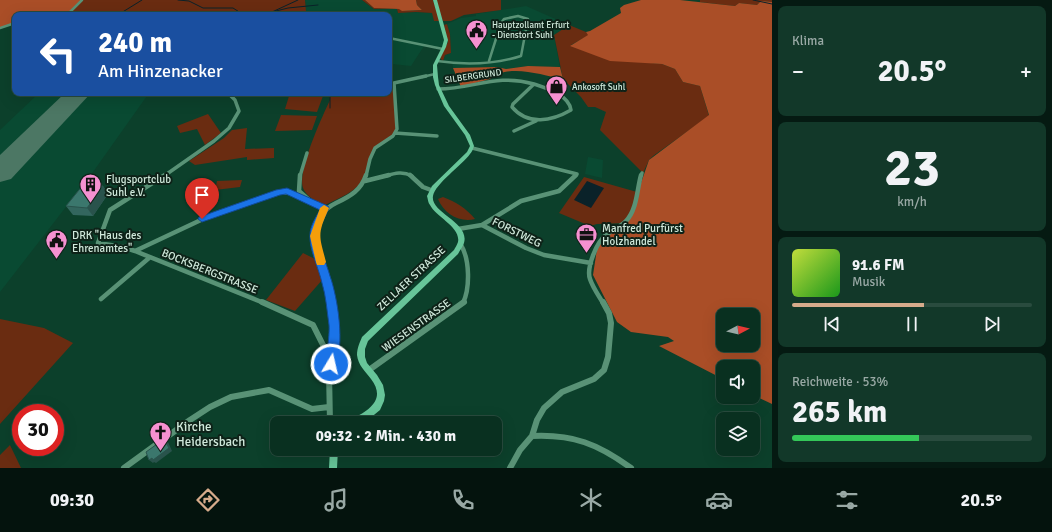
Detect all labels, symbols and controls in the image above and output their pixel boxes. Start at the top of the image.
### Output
public building icon: Hauptzollamt Erfurt - Dienstort Suhl [464,17,490,50]
place label: Hauptzollamt Erfurt - Dienstort Suhl [492,20,570,41]
text: 240 m [98,26,172,60]
icon: left [32,28,84,80]
text: Klima [792,33,824,49]
text: 20.5° [877,53,947,90]
text: − [792,58,804,85]
text: + [1020,58,1032,85]
text: Am Hinzenacker [98,60,223,82]
street label: SILBERGRUND [444,67,502,86]
shop icon: Ankosoft Suhl [543,74,569,107]
place label: Ankosoft Suhl [572,82,626,93]
text: 23 [884,136,940,200]
building icon: Flugsportclub Suhl e.V. [78,172,104,205]
place label: Flugsportclub Suhl e.V. [106,173,171,199]
pin [185,178,219,219]
icon: arrive [191,184,213,206]
text: km/h [897,194,927,210]
street label: FORSTWEG [490,215,544,250]
office icon: Manfred Purfürst Holzhandel [574,221,600,254]
place label: Manfred Purfürst Holzhandel [602,222,683,248]
public building icon: DRK "Haus des Ehrenamtes" [44,228,70,261]
place label: DRK "Haus des Ehrenamtes" [72,229,142,255]
street label: ZELLAER STRASSE [374,243,448,313]
street label: BOCKSBERGSTRASSE [160,246,260,297]
text: 91.6 FM [852,256,904,274]
text: Musik [852,274,885,290]
street label: WIESENSTRASSE [379,296,453,355]
north arrow [716,308,760,352]
map controls [716,308,760,456]
icon: previous [821,313,843,335]
icon: pause [901,313,923,335]
icon: next [981,313,1003,335]
position arrow [310,343,352,385]
button: sound [716,360,760,404]
text: Reichweite · 53% [792,374,888,390]
text: 265 km [792,394,887,431]
speed limit sign: 30 [12,404,64,456]
button: layers [716,412,760,456]
place label: Kirche Heidersbach [176,419,245,450]
church icon: Kirche Heidersbach [148,420,174,453]
text: 09:32 · 2 Min. · 430 m [316,427,456,445]
icon: directions [194,486,222,514]
icon: music [322,486,350,514]
icon: phone [449,486,477,514]
icon: climate [577,486,605,514]
icon: car [705,486,733,514]
icon: filters [833,486,861,514]
text: 09:30 [50,489,94,511]
text: 20.5° [961,489,1002,511]

